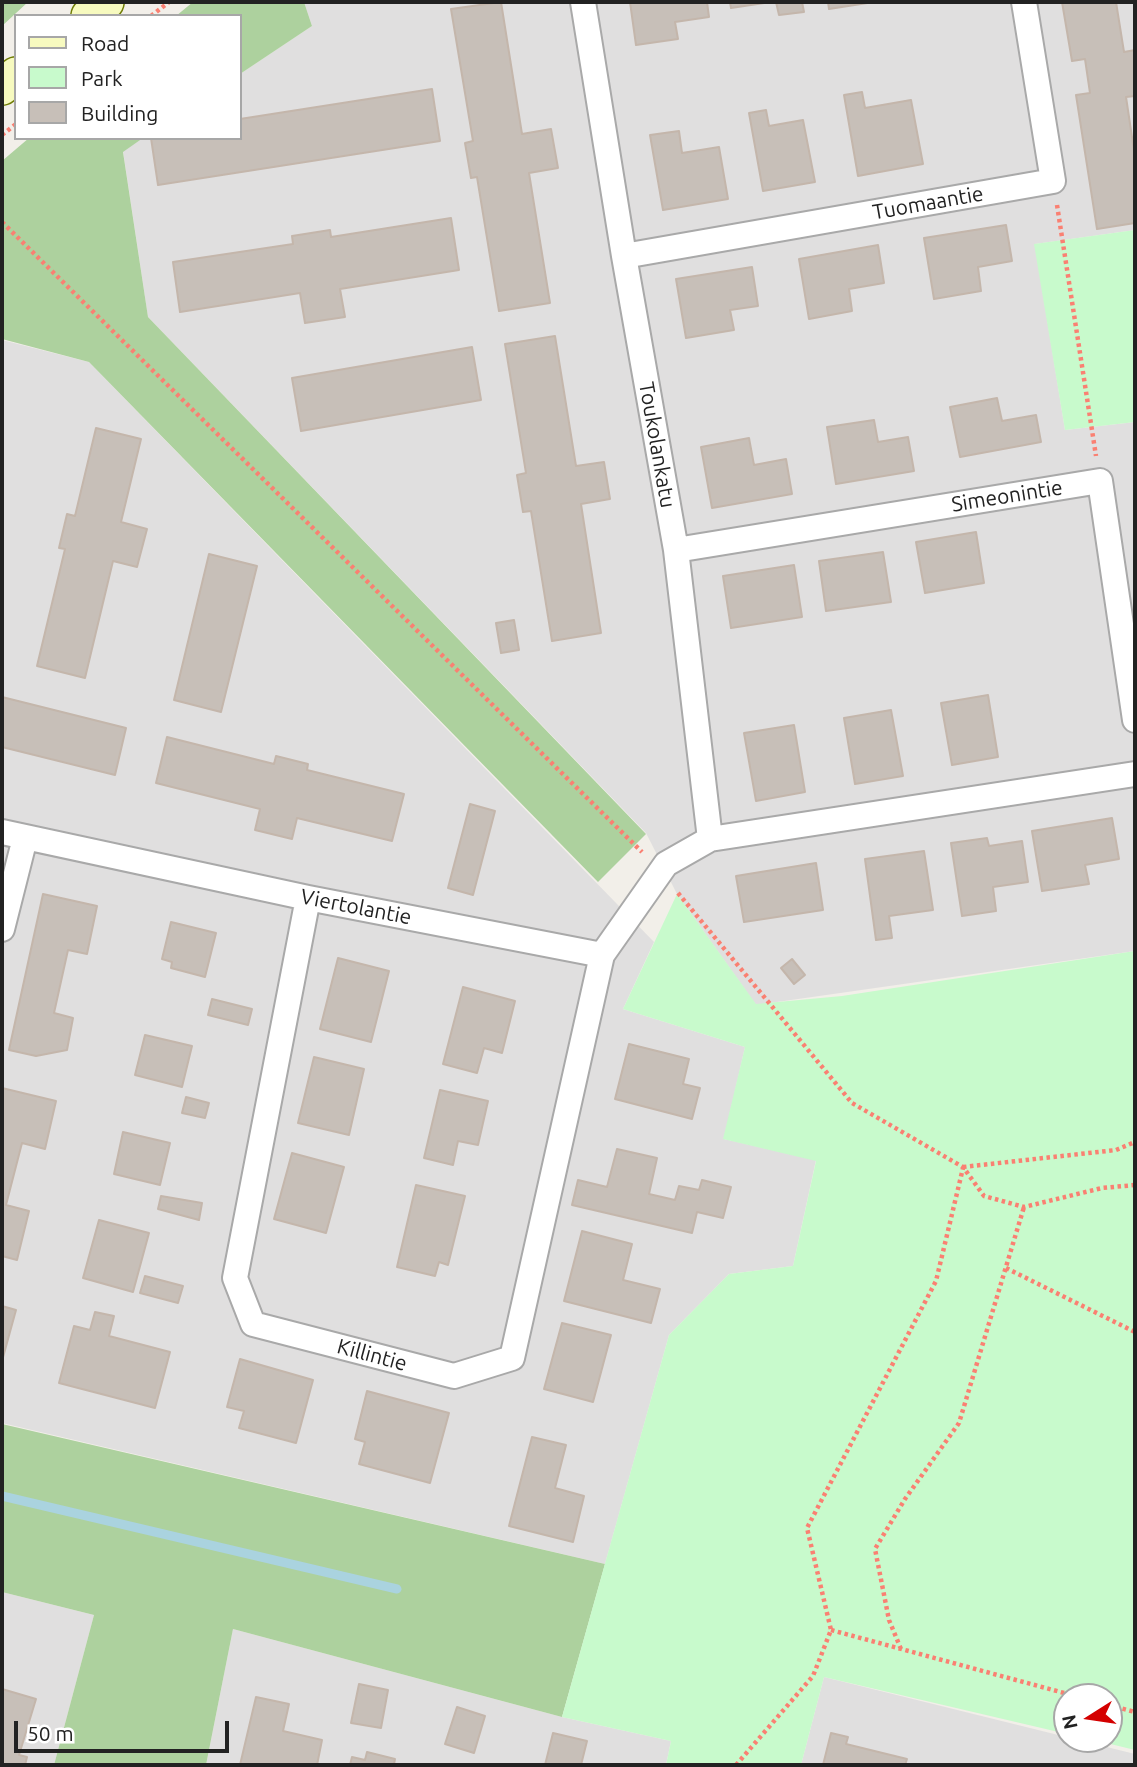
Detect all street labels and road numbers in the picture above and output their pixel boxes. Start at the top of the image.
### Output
street label: Tuomaantie [871,181,985,225]
street label: Toukolankatu [634,380,680,510]
street label: Simeonintie [950,475,1064,517]
street label: Viertolantie [298,884,414,930]
street label: Killintie [334,1334,410,1376]

